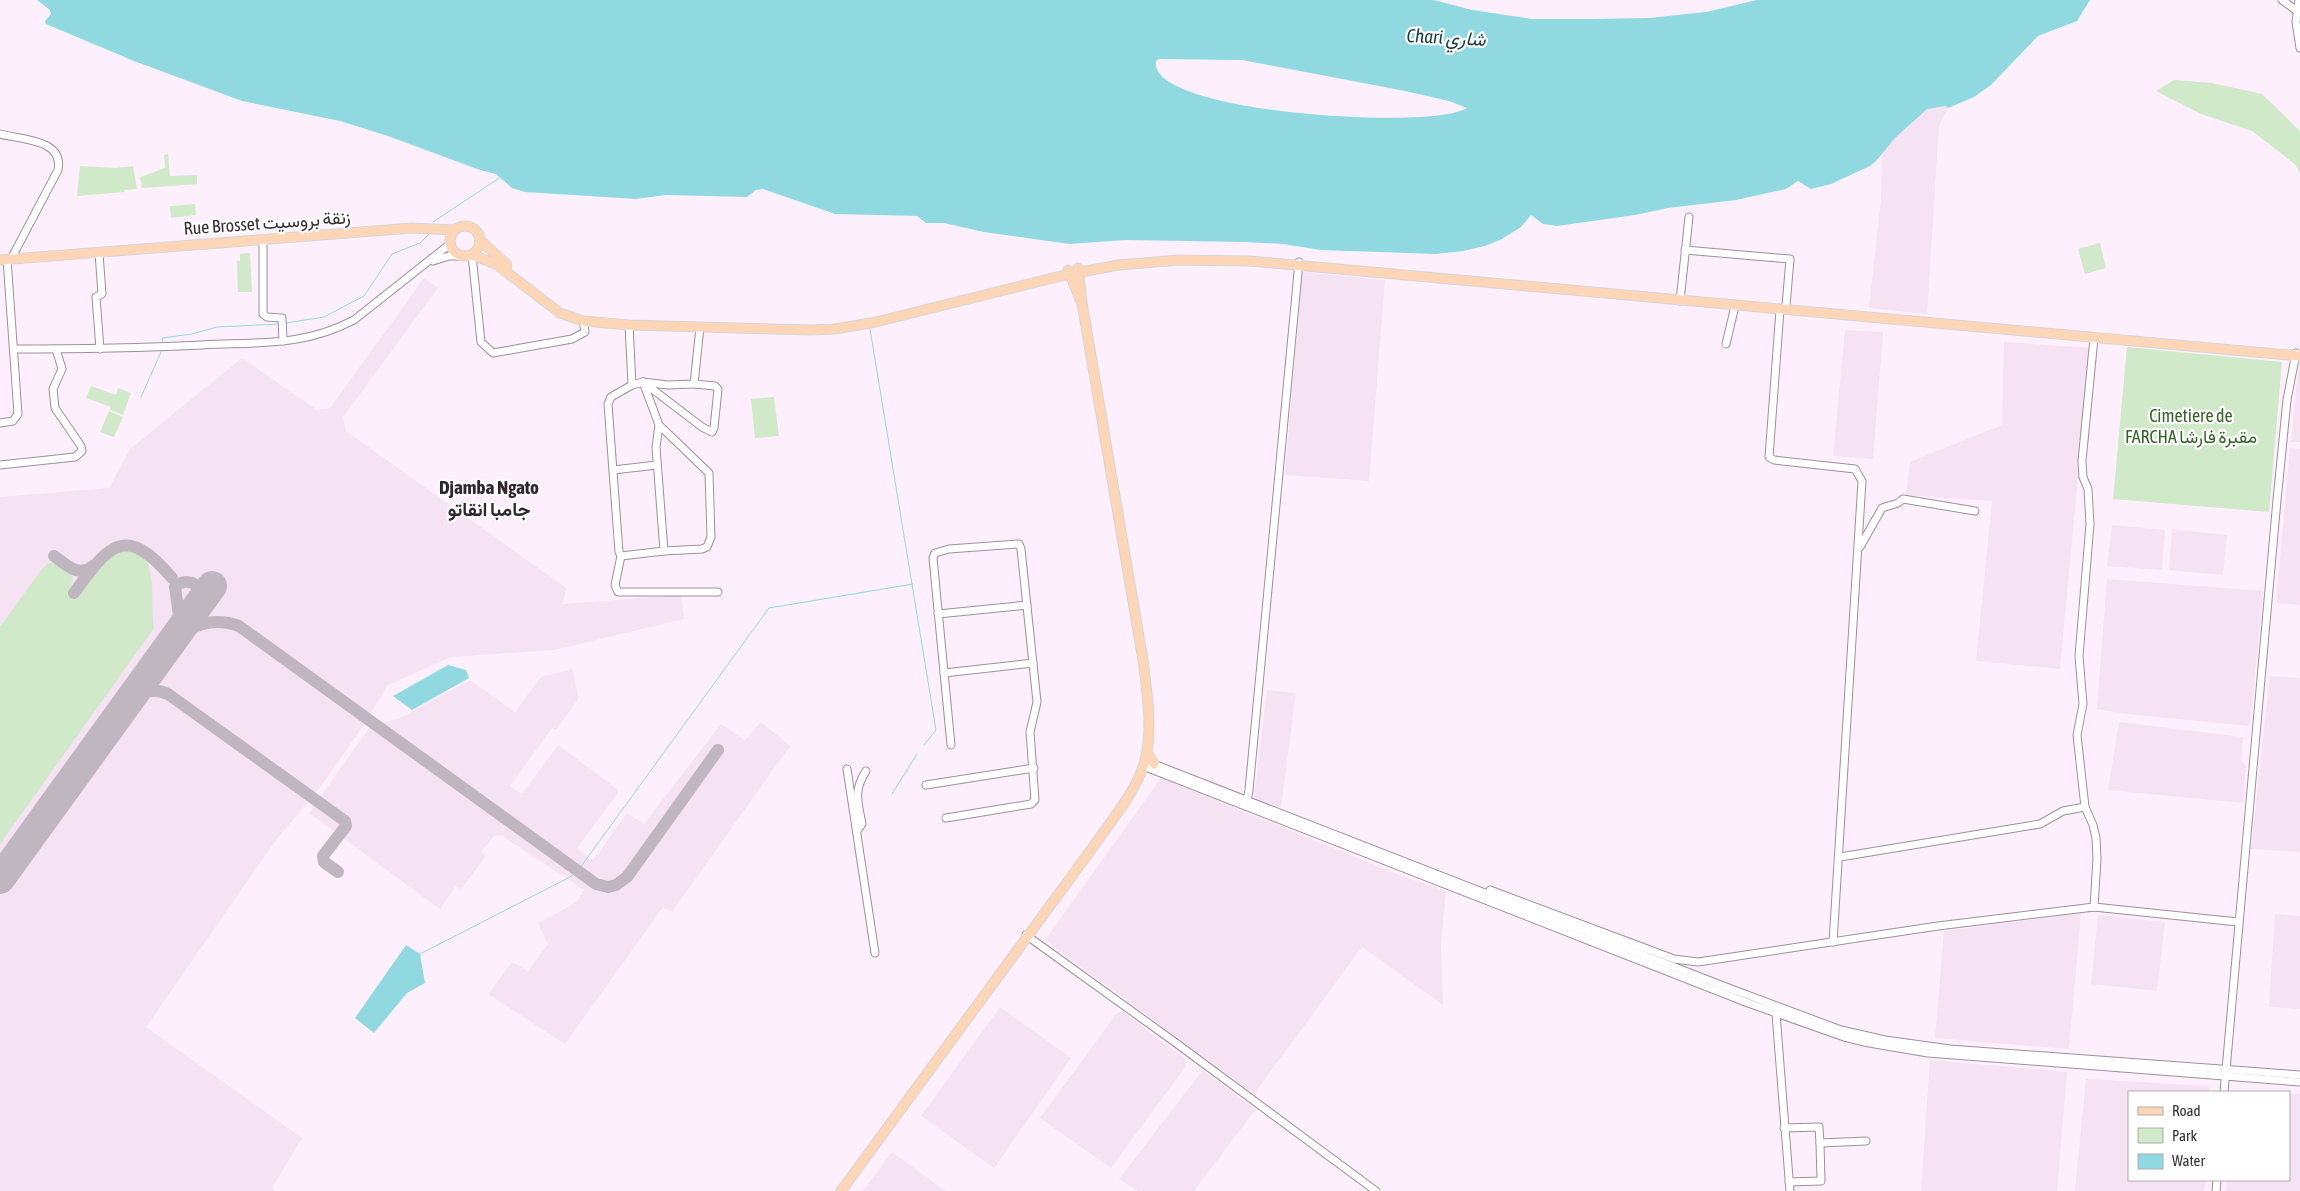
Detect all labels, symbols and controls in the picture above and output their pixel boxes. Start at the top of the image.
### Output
water label: Chari شاري [1406,24,1487,55]
street label: Rue Brosset زنقة بروسيت [183,206,351,240]
park label: Cimetiere de FARCHA مقبرة فارشا [2125,405,2257,448]
district label: Djamba Ngato جامبا انقاتو [439,476,539,522]
legend [2128,1091,2290,1181]
text: Road [2172,1102,2201,1119]
text: Park [2172,1127,2197,1144]
text: Water [2172,1152,2205,1169]

